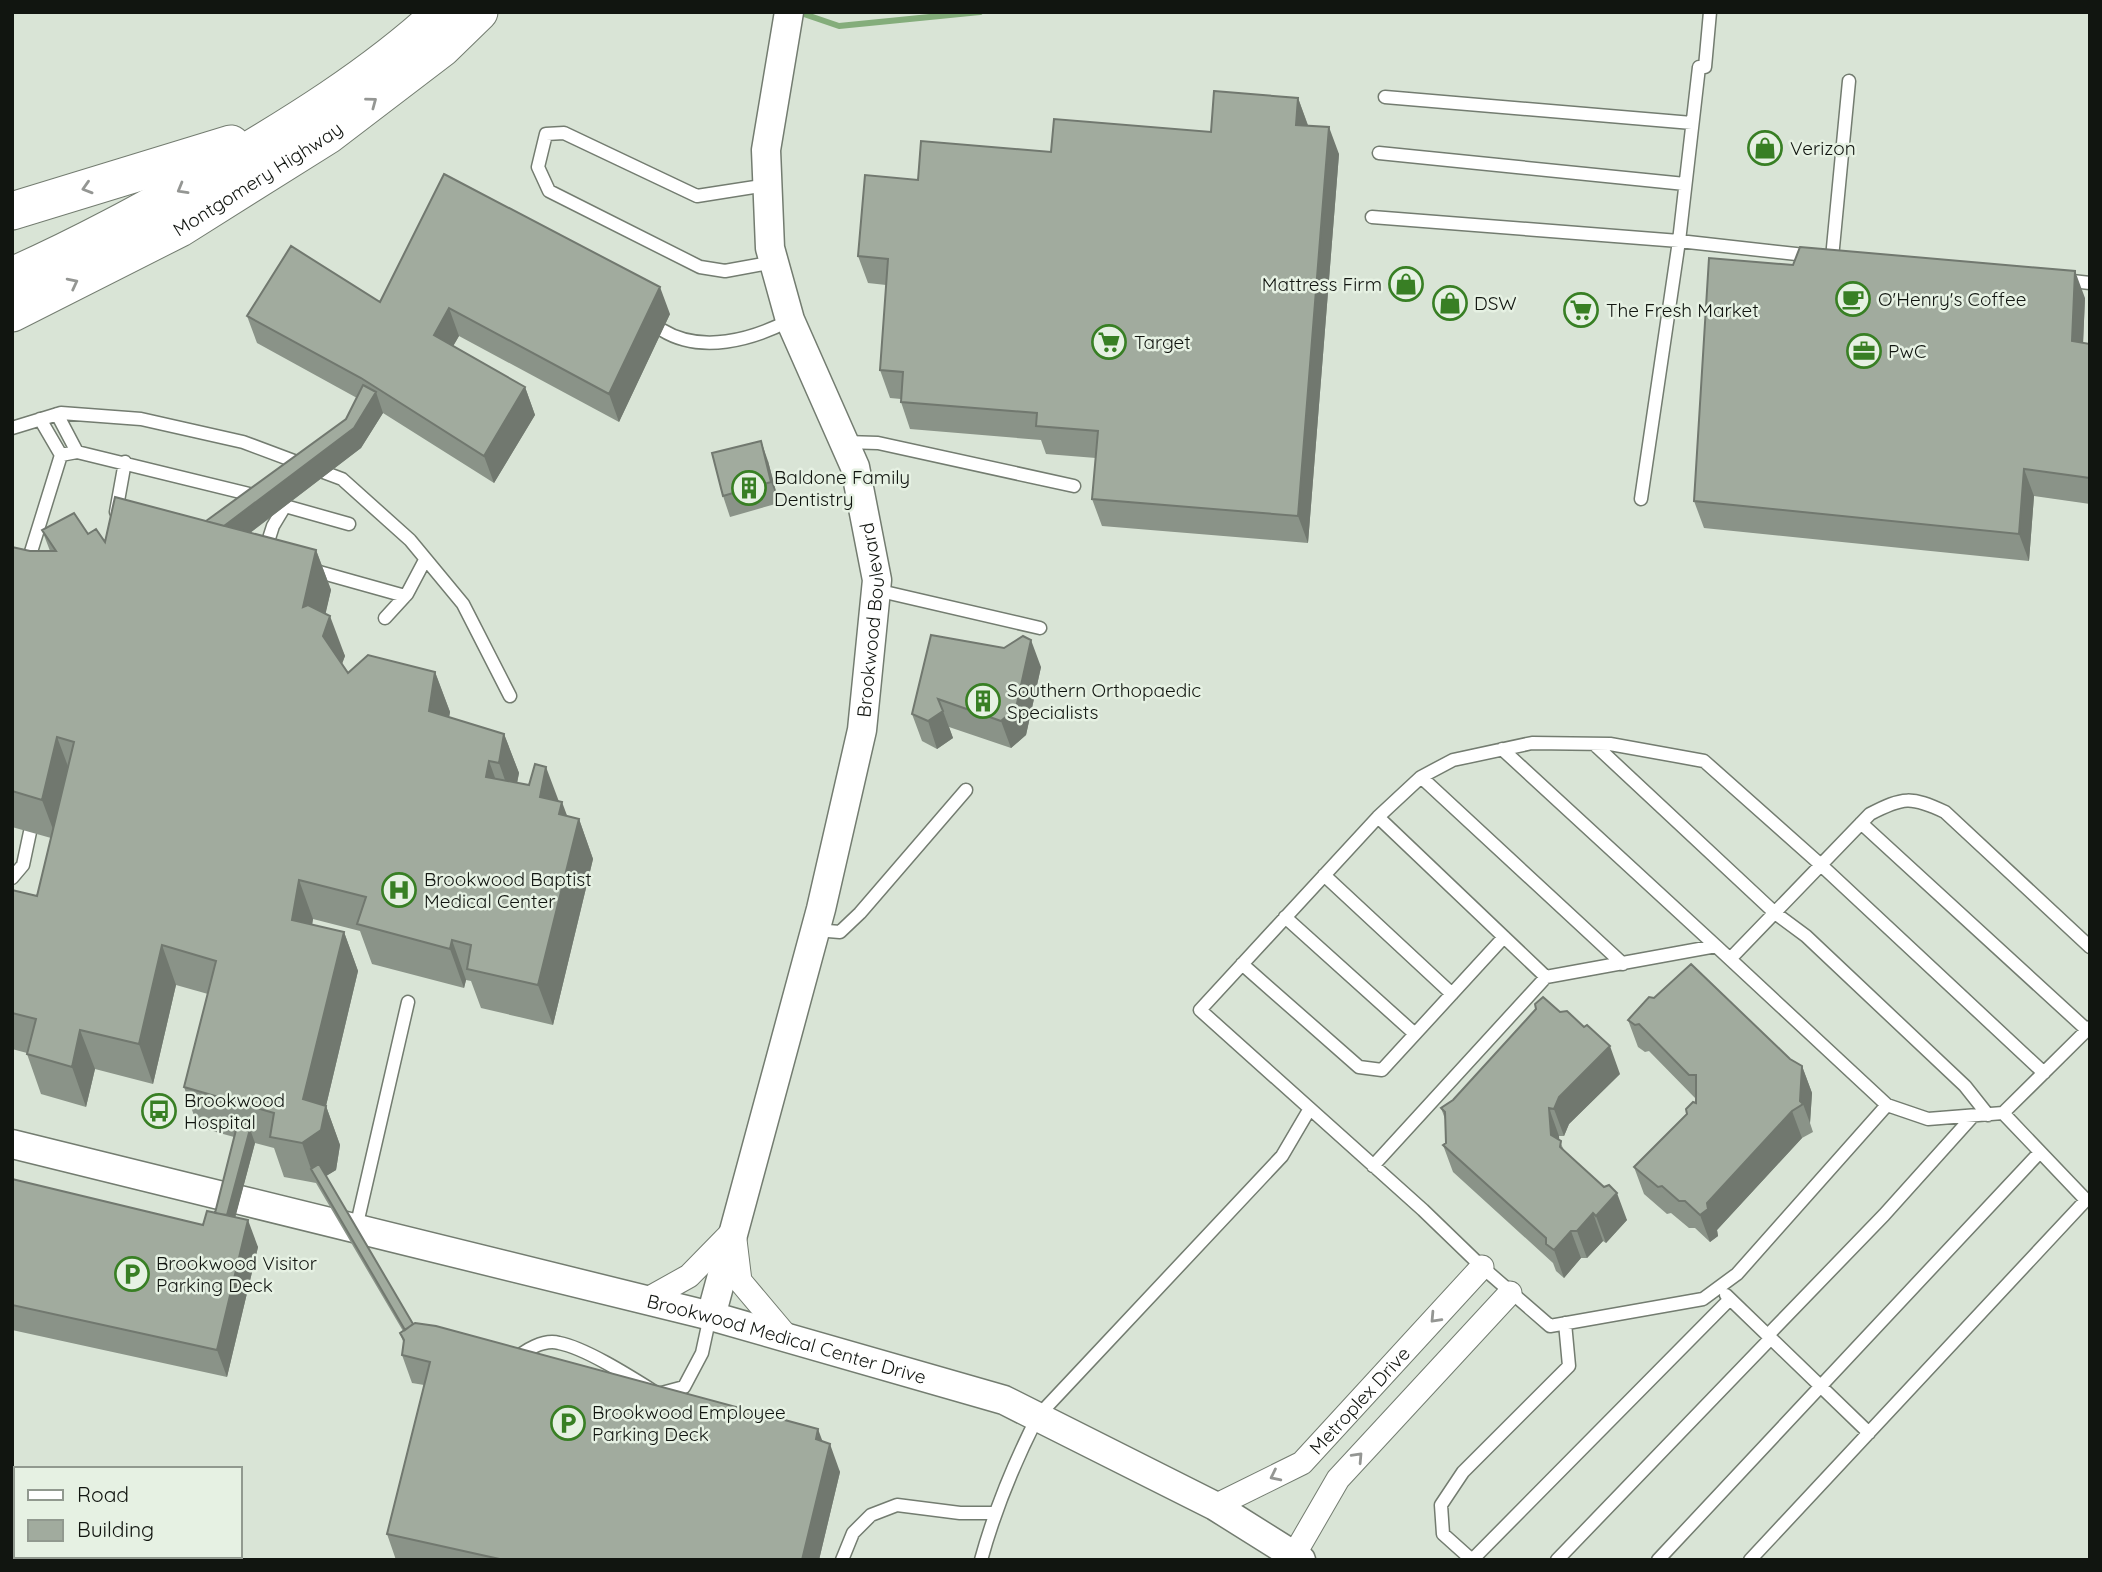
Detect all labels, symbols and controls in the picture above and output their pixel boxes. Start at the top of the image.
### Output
one-way arrow [364,97,377,110]
street label: Montgomery Highway [168,116,347,242]
shop icon: Verizon [1746,129,1784,167]
place label: Verizon [1790,136,1856,160]
one-way arrow [81,180,93,195]
one-way arrow [176,181,189,194]
shop icon: Mattress Firm [1387,265,1425,303]
place label: Mattress Firm [1262,272,1382,296]
one-way arrow [66,277,78,291]
cafe icon: O'Henry's Coffee [1834,280,1872,318]
shop icon: DSW [1431,284,1469,322]
place label: O'Henry's Coffee [1878,287,2027,311]
place label: DSW [1474,291,1517,315]
supermarket icon: The Fresh Market [1562,291,1600,329]
place label: The Fresh Market [1606,298,1759,322]
supermarket icon: Target [1090,323,1128,361]
place label: Target [1134,330,1191,354]
office icon: PwC [1845,332,1883,370]
place label: PwC [1888,339,1926,363]
place label: Baldone Family Dentistry [774,465,910,511]
building icon: Baldone Family Dentistry [730,469,768,507]
street label: Brookwood Boulevard [851,521,889,718]
place label: Southern Orthopaedic Specialists [1007,678,1201,724]
building icon: Southern Orthopaedic Specialists [964,682,1002,720]
place label: Brookwood Baptist Medical Center [424,867,592,913]
hospital icon: Brookwood Baptist Medical Center [380,871,418,909]
place label: Brookwood Hospital [184,1088,285,1134]
bus stop icon: Brookwood Hospital [140,1092,178,1130]
place label: Brookwood Visitor Parking Deck [156,1251,318,1297]
parking icon: Brookwood Visitor Parking Deck [113,1255,151,1293]
street label: Brookwood Medical Center Drive [644,1289,929,1389]
one-way arrow [1431,1310,1444,1323]
street label: Metroplex Drive [1304,1342,1415,1459]
place label: Brookwood Employee Parking Deck [592,1400,786,1446]
parking icon: Brookwood Employee Parking Deck [549,1404,587,1442]
one-way arrow [1350,1452,1363,1465]
legend [14,1467,242,1558]
one-way arrow [1270,1468,1282,1482]
text: Road [77,1481,129,1507]
text: Building [77,1516,154,1542]

